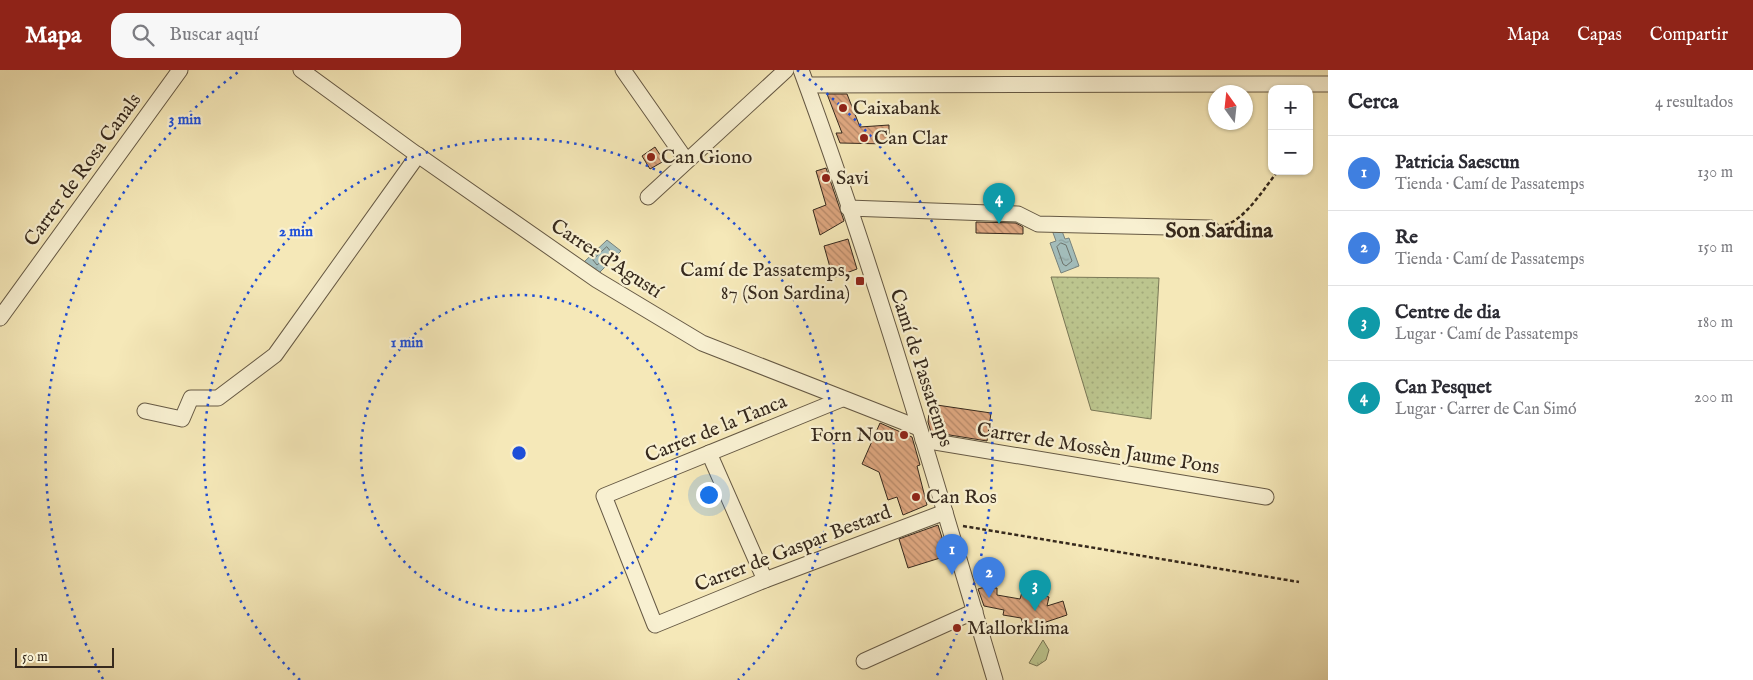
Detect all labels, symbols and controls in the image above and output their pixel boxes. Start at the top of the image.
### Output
search box [111,13,461,58]
text: Mapa [25,20,81,51]
icon: search [129,21,157,49]
text: Buscar aquí [169,23,258,47]
text: Mapa [1507,24,1549,47]
text: Capas [1577,24,1622,47]
text: Compartir [1650,24,1728,47]
north arrow [1208,85,1253,130]
map controls [1268,85,1313,175]
button: + [1268,85,1313,130]
street label: Carrer de Rosa Canals [19,88,147,252]
text: Cerca [1348,89,1398,116]
text: 4 resultados [1655,93,1733,113]
place label: Caixabank [853,96,941,121]
marker: Caixabank [837,102,849,114]
text: 3 min [169,110,201,129]
place label: Can Clar [874,126,948,151]
button: − [1268,130,1313,175]
marker: Can Clar [858,132,870,144]
place label: Can Giono [661,145,752,170]
marker: Can Giono [645,151,657,163]
text: Patricia Saescun [1395,151,1520,175]
text: 1 [1361,163,1367,183]
text: 130 m [1697,163,1733,183]
place label: Savi [836,166,869,191]
marker: Savi [820,172,832,184]
text: Tienda · Camí de Passatemps [1395,175,1584,195]
pin: 4 [983,183,1015,224]
street label: Carrer d'Agustí [546,214,668,305]
district label: Son Sardina [1165,217,1273,245]
text: 2 min [279,222,313,241]
text: Re [1395,226,1418,250]
text: 2 [1360,238,1368,258]
text: 150 m [1698,238,1733,258]
text: Tienda · Camí de Passatemps [1395,250,1584,270]
place label: Camí de Passatemps, 87 (Son Sardina) [680,258,850,306]
marker: Camí de Passatemps, 87 (Son Sardina) [854,275,866,287]
street label: Camí de Passatemps [884,286,958,450]
text: Centre de dia [1395,301,1500,325]
text: 3 [1361,313,1367,333]
text: 180 m [1697,313,1733,333]
text: Lugar · Camí de Passatemps [1395,325,1578,345]
text: 1 min [391,333,423,352]
text: Can Pesquet [1395,376,1492,400]
text: 4 [1360,388,1368,408]
text: 200 m [1694,388,1733,408]
street label: Carrer de la Tanca [641,389,791,469]
text: Lugar · Carrer de Can Simó [1395,400,1577,420]
street label: Carrer de Mossèn Jaume Pons [975,417,1221,481]
place label: Forn Nou [811,423,894,448]
marker: Forn Nou [898,429,910,441]
centre of rings [510,444,528,462]
your location [696,482,722,508]
place label: Can Ros [926,485,997,510]
marker: Can Ros [910,491,922,503]
street label: Carrer de Gaspar Bestard [691,500,895,598]
pin: 1 [936,534,968,575]
pin: 2 [973,557,1005,598]
pin: 3 [1019,570,1051,611]
place label: Mallorklima [967,616,1069,641]
marker: Mallorklima [951,622,963,634]
scale bar [15,645,114,668]
text: 50 m [22,648,48,666]

